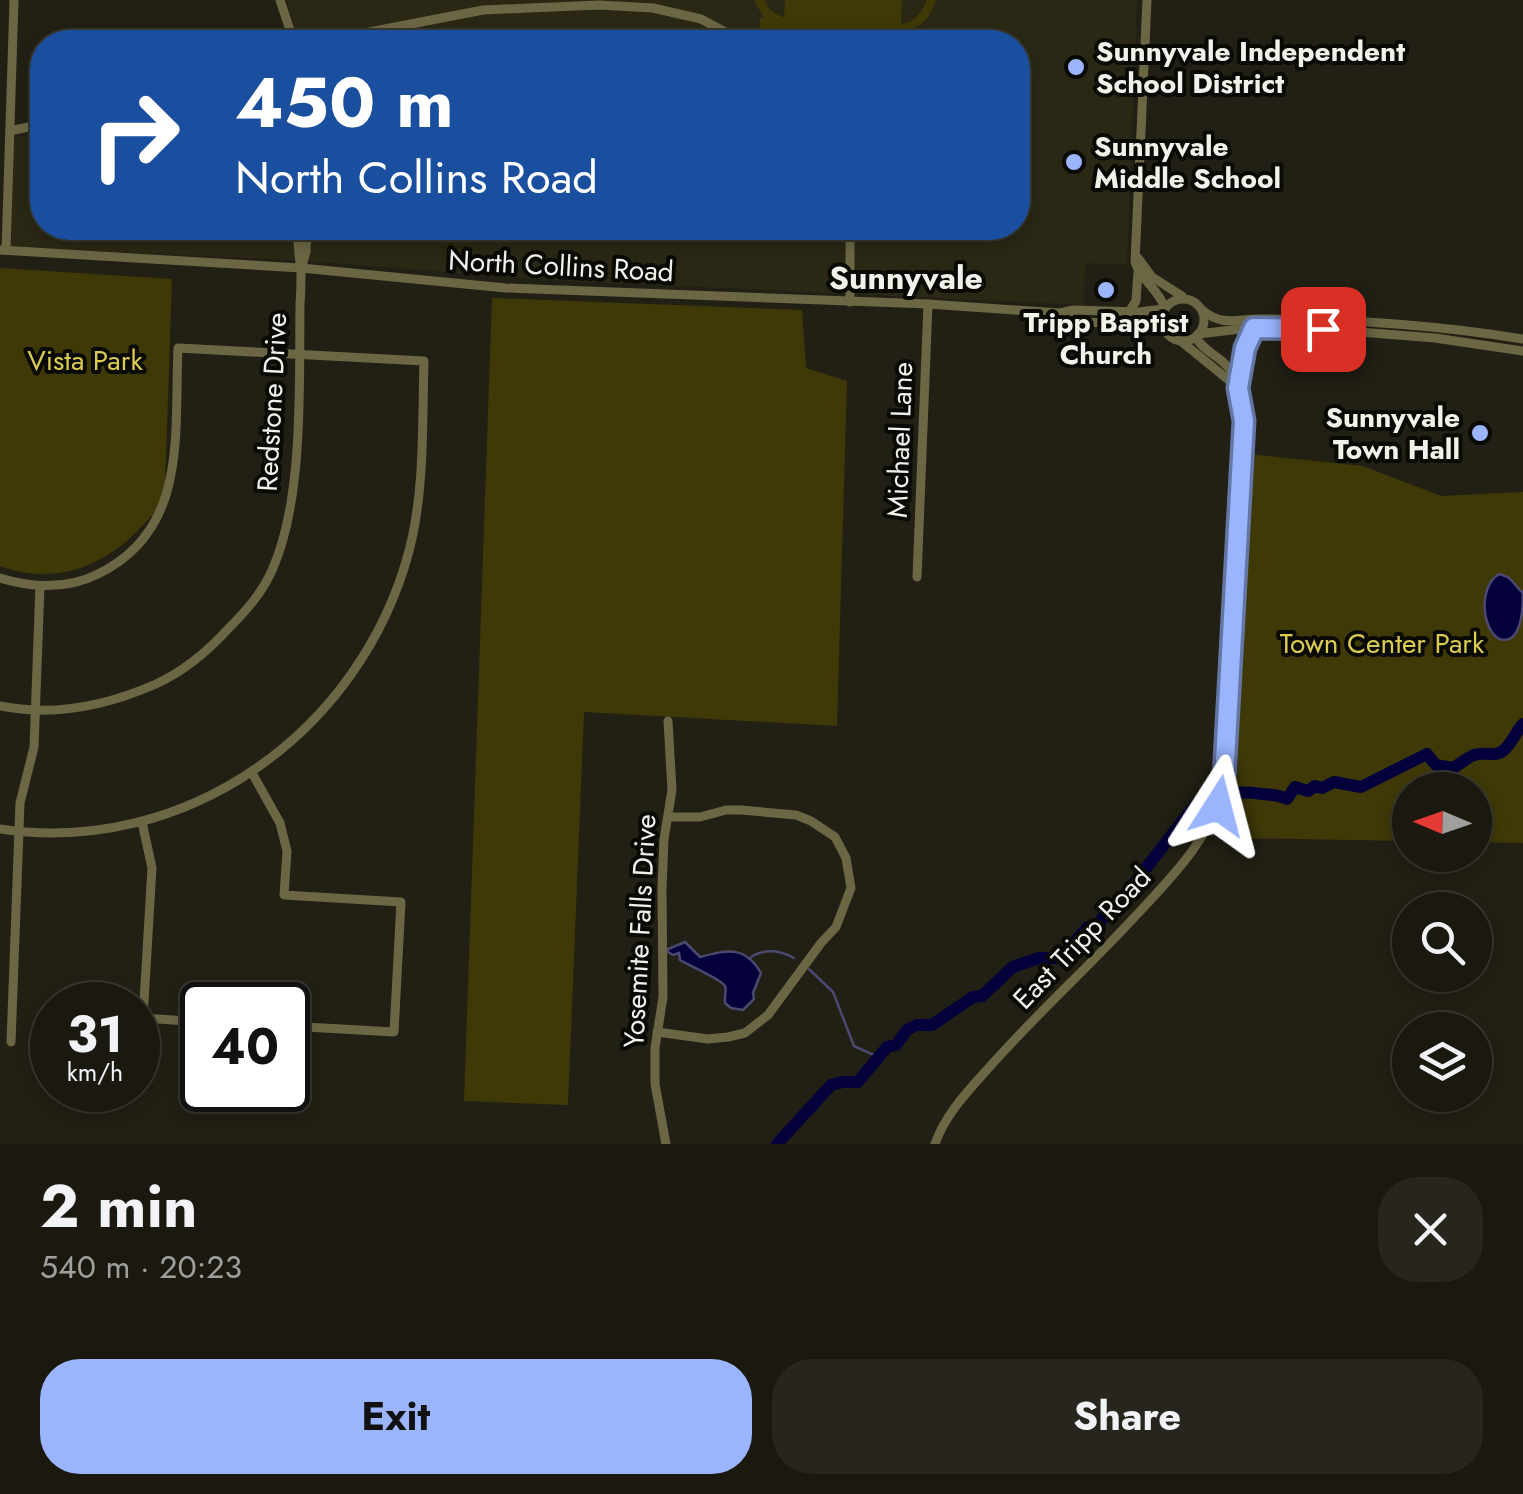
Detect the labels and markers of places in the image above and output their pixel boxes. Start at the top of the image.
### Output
place label: Sunnyvale Independent School District [1096,31,1405,104]
marker: Sunnyvale Independent School District [1065,56,1087,78]
place label: Sunnyvale Middle School [1094,126,1281,199]
marker: Sunnyvale Middle School [1063,151,1085,173]
marker: Tripp Baptist Church [1095,279,1117,301]
pin [1281,287,1366,372]
place label: Tripp Baptist Church [1024,302,1189,375]
place label: Sunnyvale Town Hall [1325,397,1460,470]
marker: Sunnyvale Town Hall [1469,422,1491,444]

